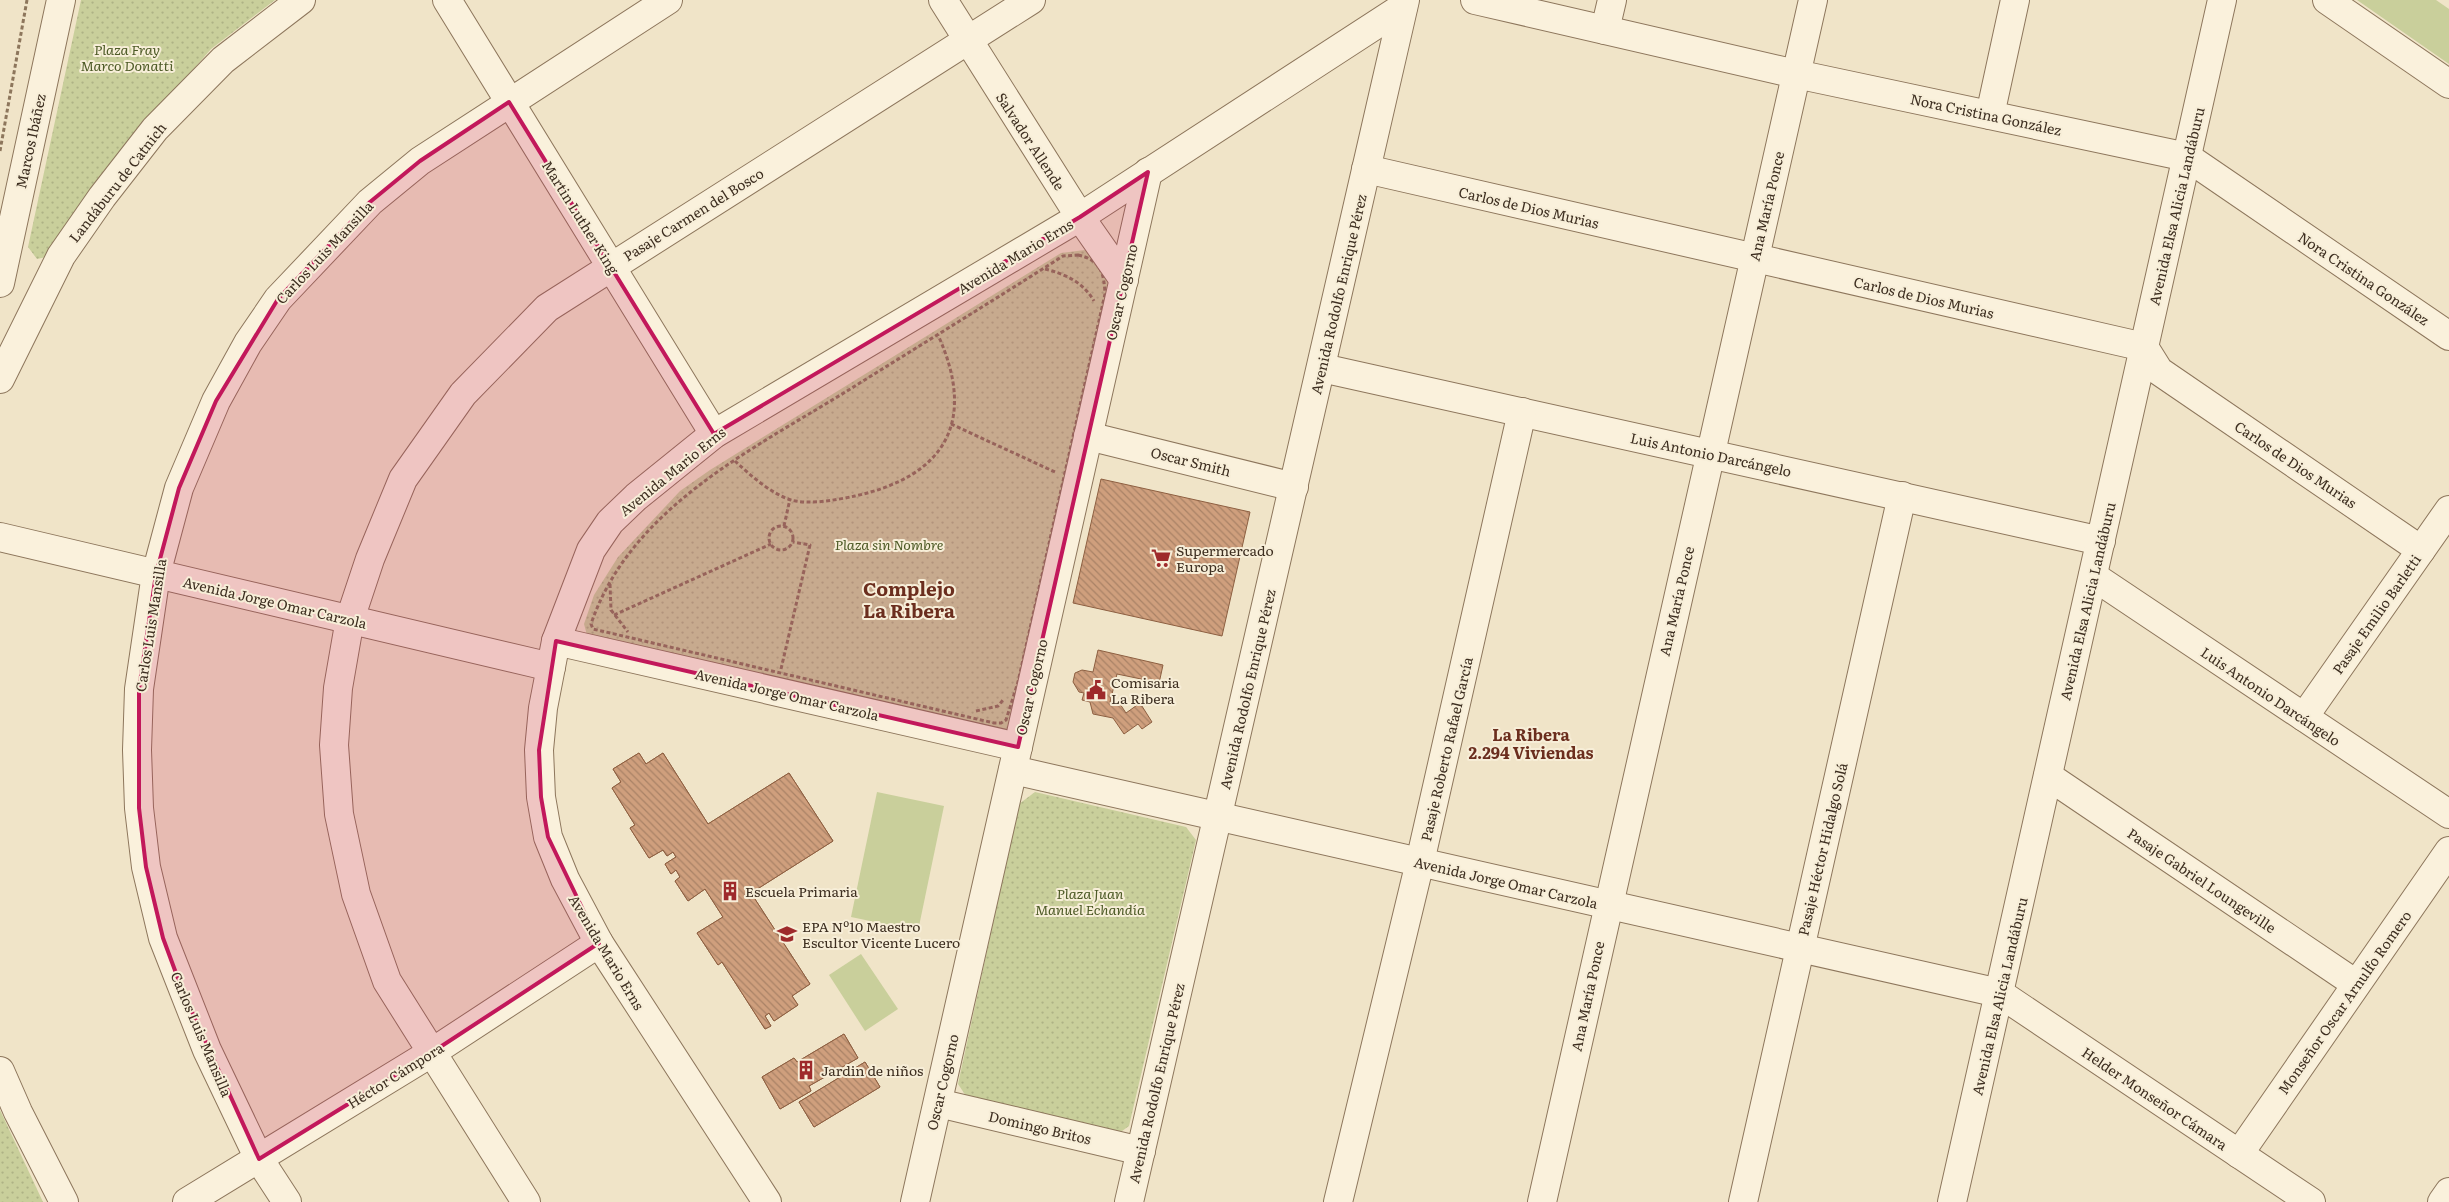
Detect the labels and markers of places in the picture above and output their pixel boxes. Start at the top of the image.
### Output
place label: Supermercado Europa [1176,540,1274,576]
supermarket icon: Supermercado Europa [1150,547,1172,569]
place label: Comisaria La Ribera [1111,672,1180,708]
public building icon: Comisaria La Ribera [1085,679,1107,701]
building icon: Escuela Primaria [719,880,741,902]
place label: Escuela Primaria [745,881,858,901]
place label: EPA Nº10 Maestro Escultor Vicente Lucero [802,916,960,952]
school or university icon: EPA Nº10 Maestro Escultor Vicente Lucero [776,923,798,945]
building icon: Jardin de niños [795,1059,817,1081]
place label: Jardin de niños [821,1060,923,1080]

